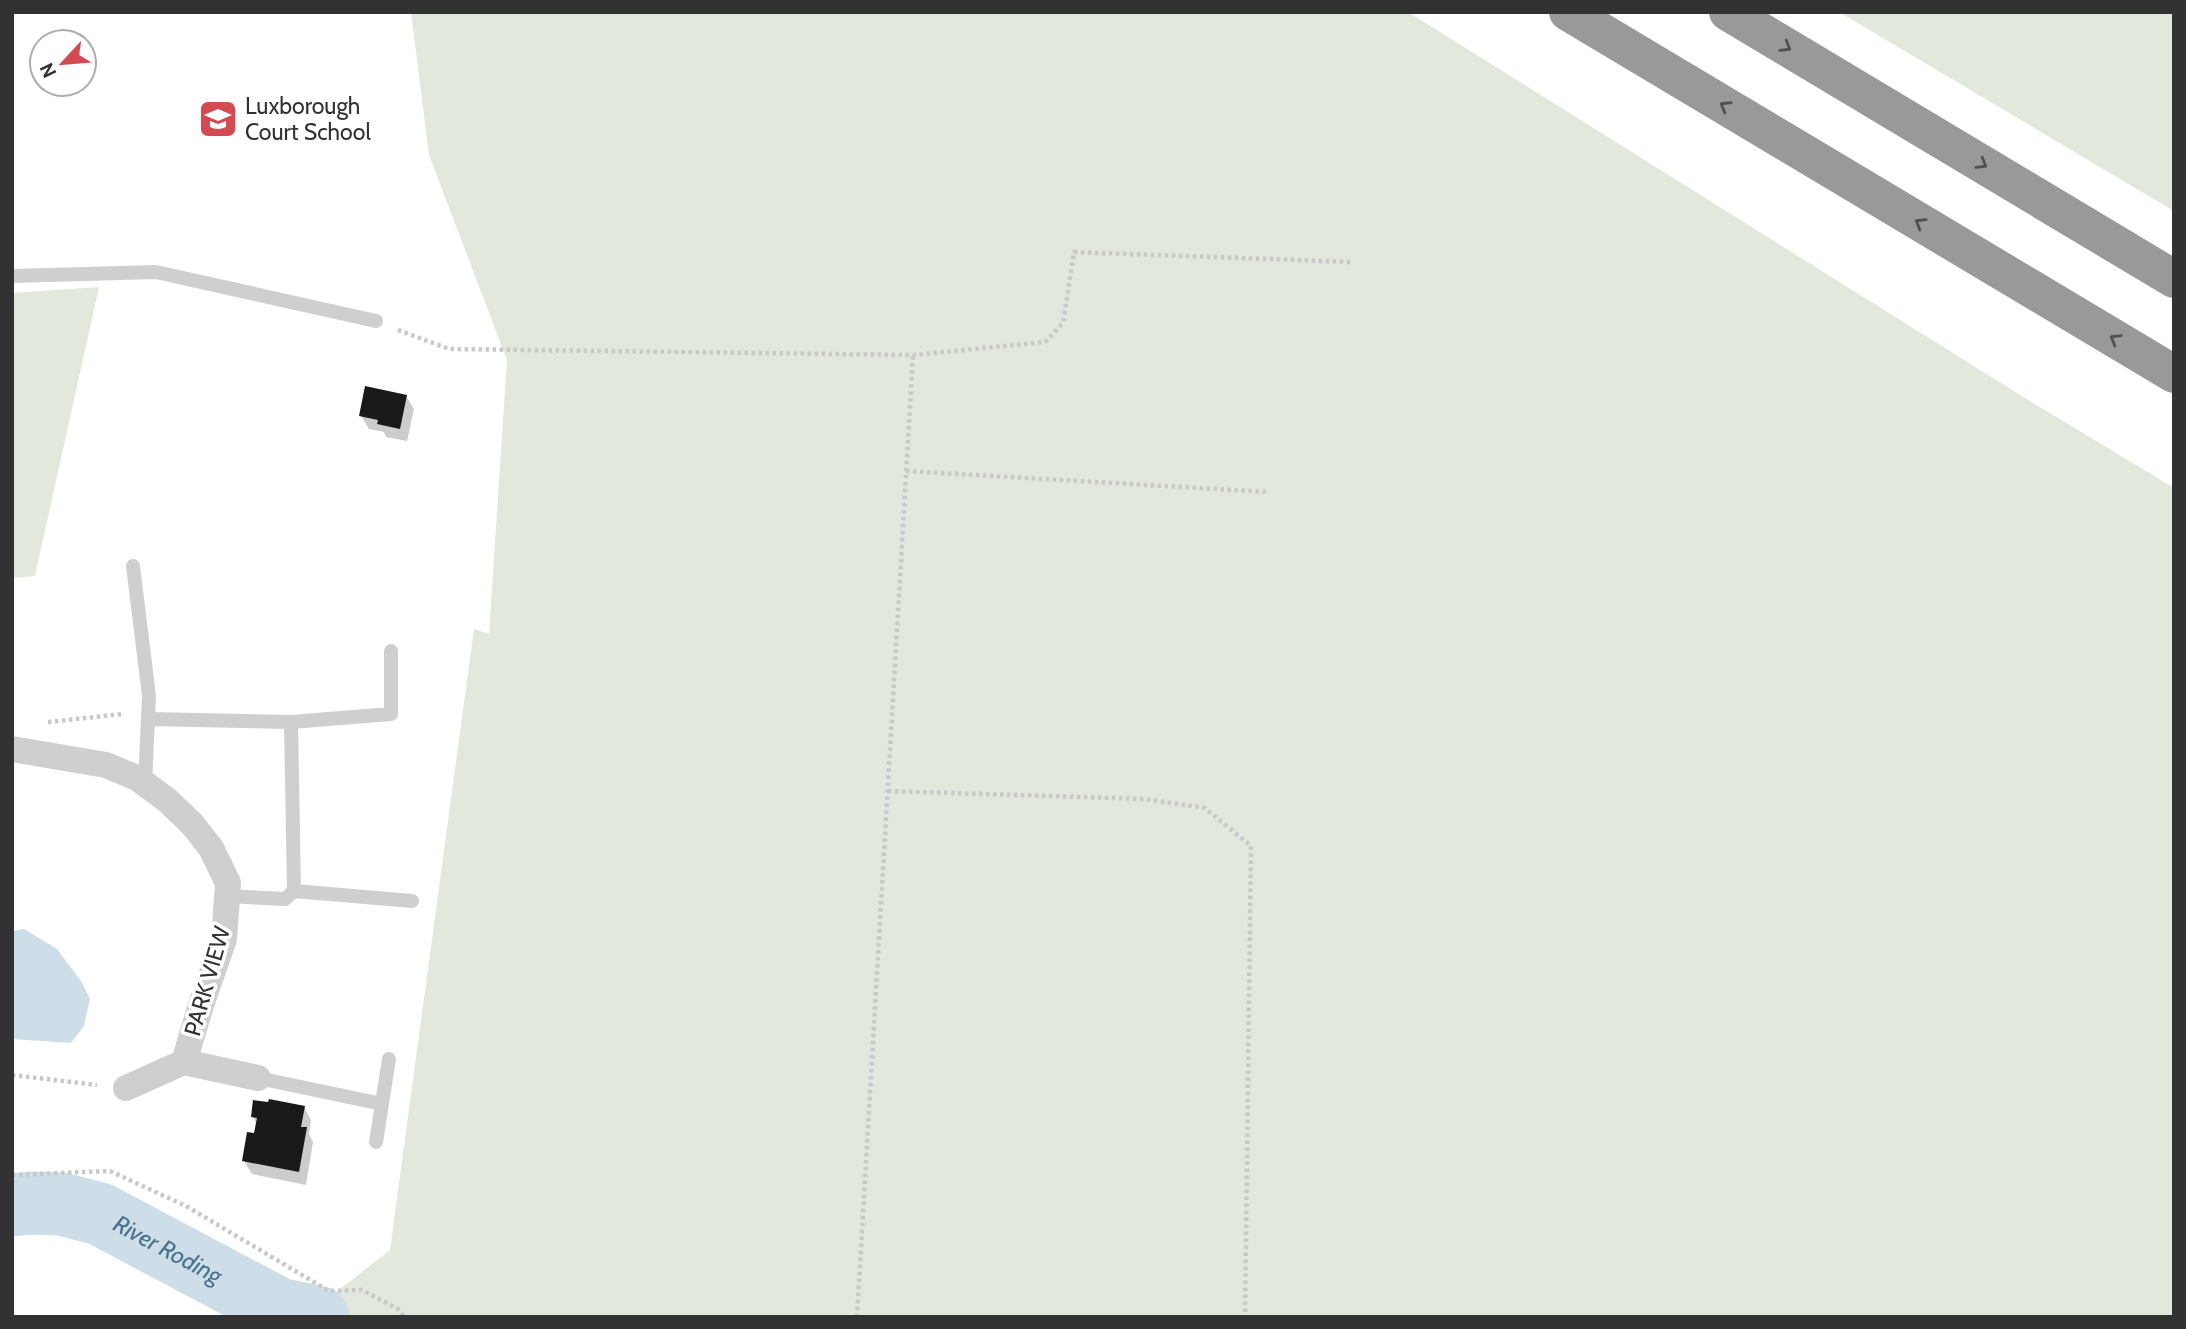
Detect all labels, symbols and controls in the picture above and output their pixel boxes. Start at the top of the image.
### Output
north arrow [28,28,98,98]
one-way arrow [1779,39,1792,52]
text: N [35,59,61,81]
place label: Luxborough Court School [245,92,371,146]
school or university icon: Luxborough Court School [197,98,239,140]
one-way arrow [1719,101,1732,114]
one-way arrow [1974,156,1987,169]
one-way arrow [1914,218,1927,231]
one-way arrow [2110,335,2123,348]
street label: PARK VIEW [178,923,236,1039]
water label: River Roding [109,1209,228,1291]

